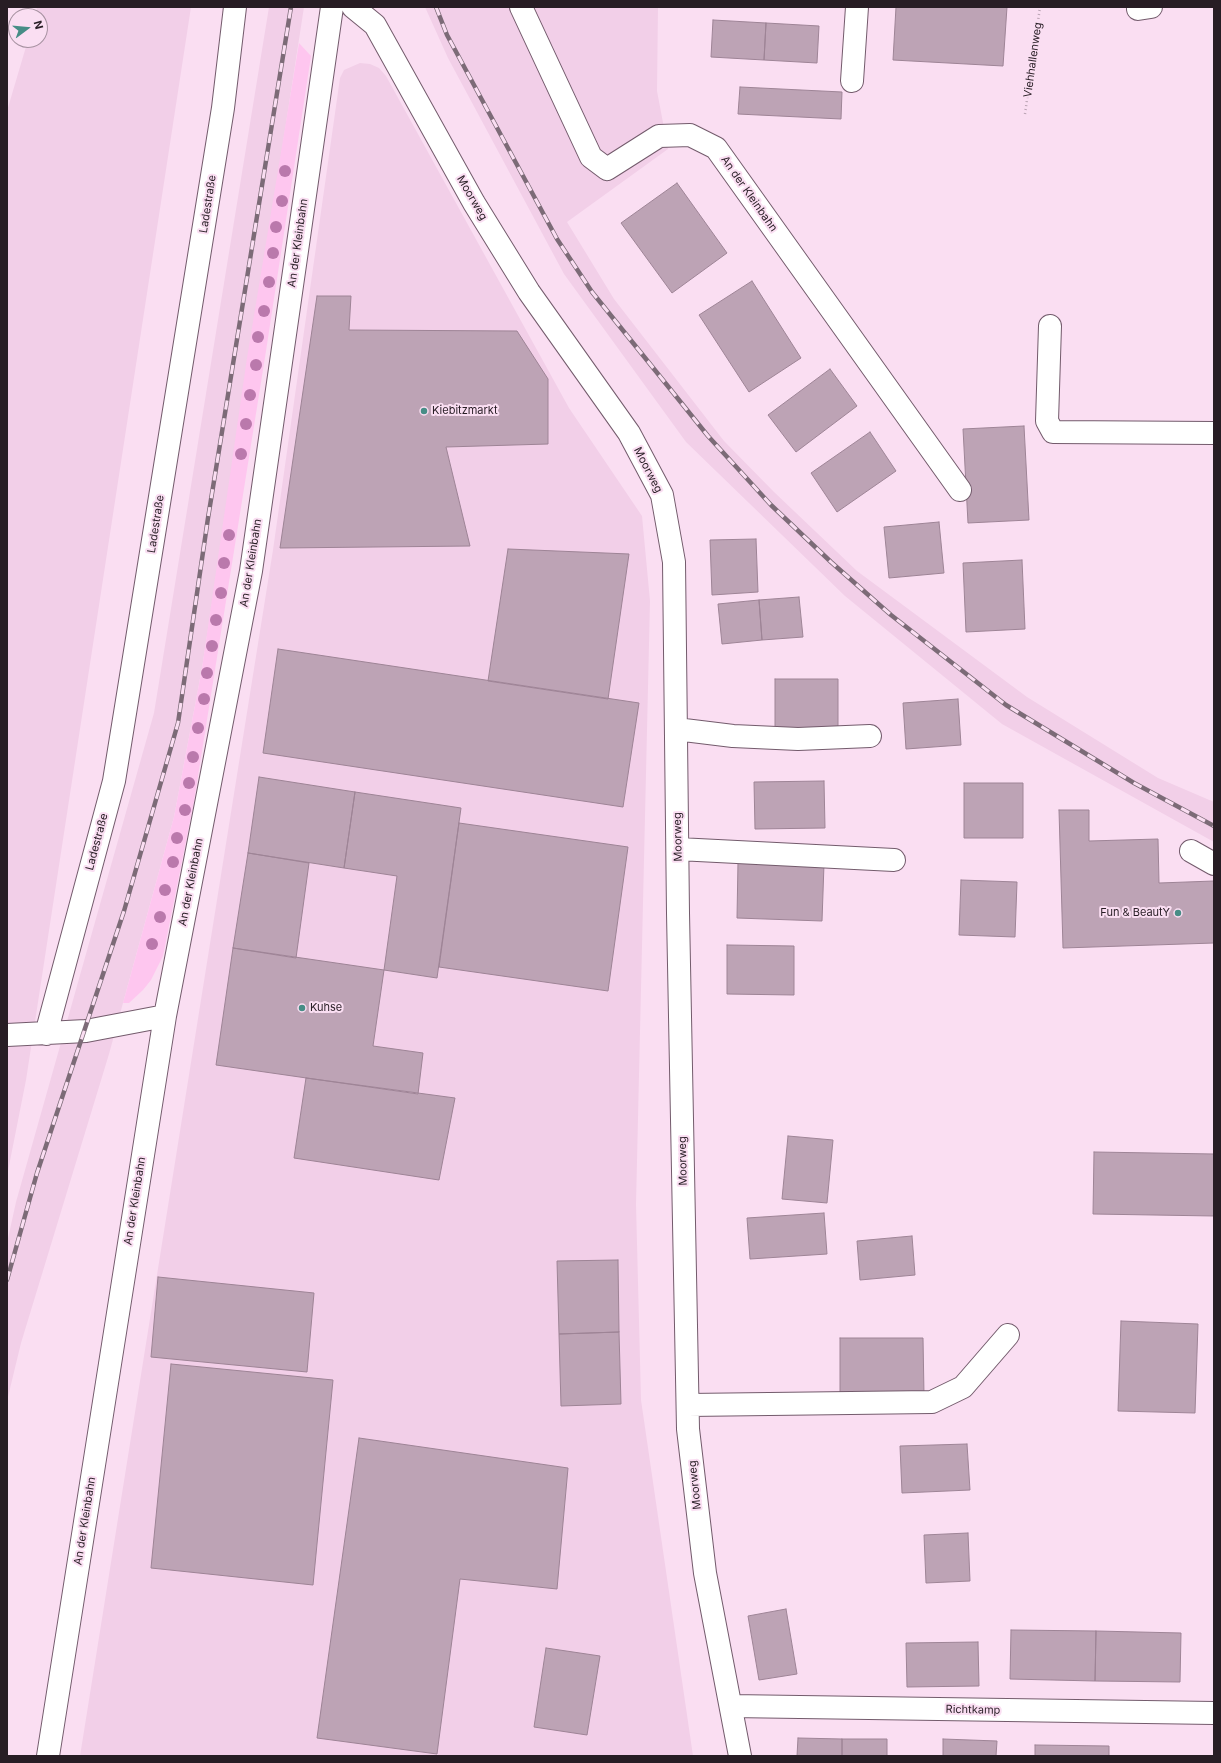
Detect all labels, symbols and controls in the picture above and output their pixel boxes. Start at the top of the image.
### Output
north arrow [8,8,48,48]
text: N [31,19,46,31]
street label: Viehhallenweg [1021,21,1045,99]
street label: An der Kleinbahn [718,154,780,234]
street label: Moorweg [454,173,490,223]
street label: Ladestraße [197,174,219,234]
street label: An der Kleinbahn [285,198,311,288]
place label: Kiebitzmarkt [432,404,497,418]
marker: Kiebitzmarkt [419,406,429,416]
street label: Moorweg [631,445,665,495]
street label: Ladestraße [145,494,167,554]
street label: An der Kleinbahn [238,518,264,608]
street label: Ladestraße [83,812,111,872]
street label: Moorweg [671,812,685,862]
street label: An der Kleinbahn [176,837,206,927]
place label: Fun & BeautY [1100,906,1170,920]
marker: Fun & BeautY [1173,908,1183,918]
place label: Kuhse [310,1001,342,1015]
marker: Kuhse [297,1003,307,1013]
street label: Moorweg [676,1136,690,1186]
street label: An der Kleinbahn [122,1156,148,1246]
street label: Moorweg [686,1460,704,1510]
street label: An der Kleinbahn [72,1476,98,1566]
street label: Richtkamp [946,1703,1000,1717]

